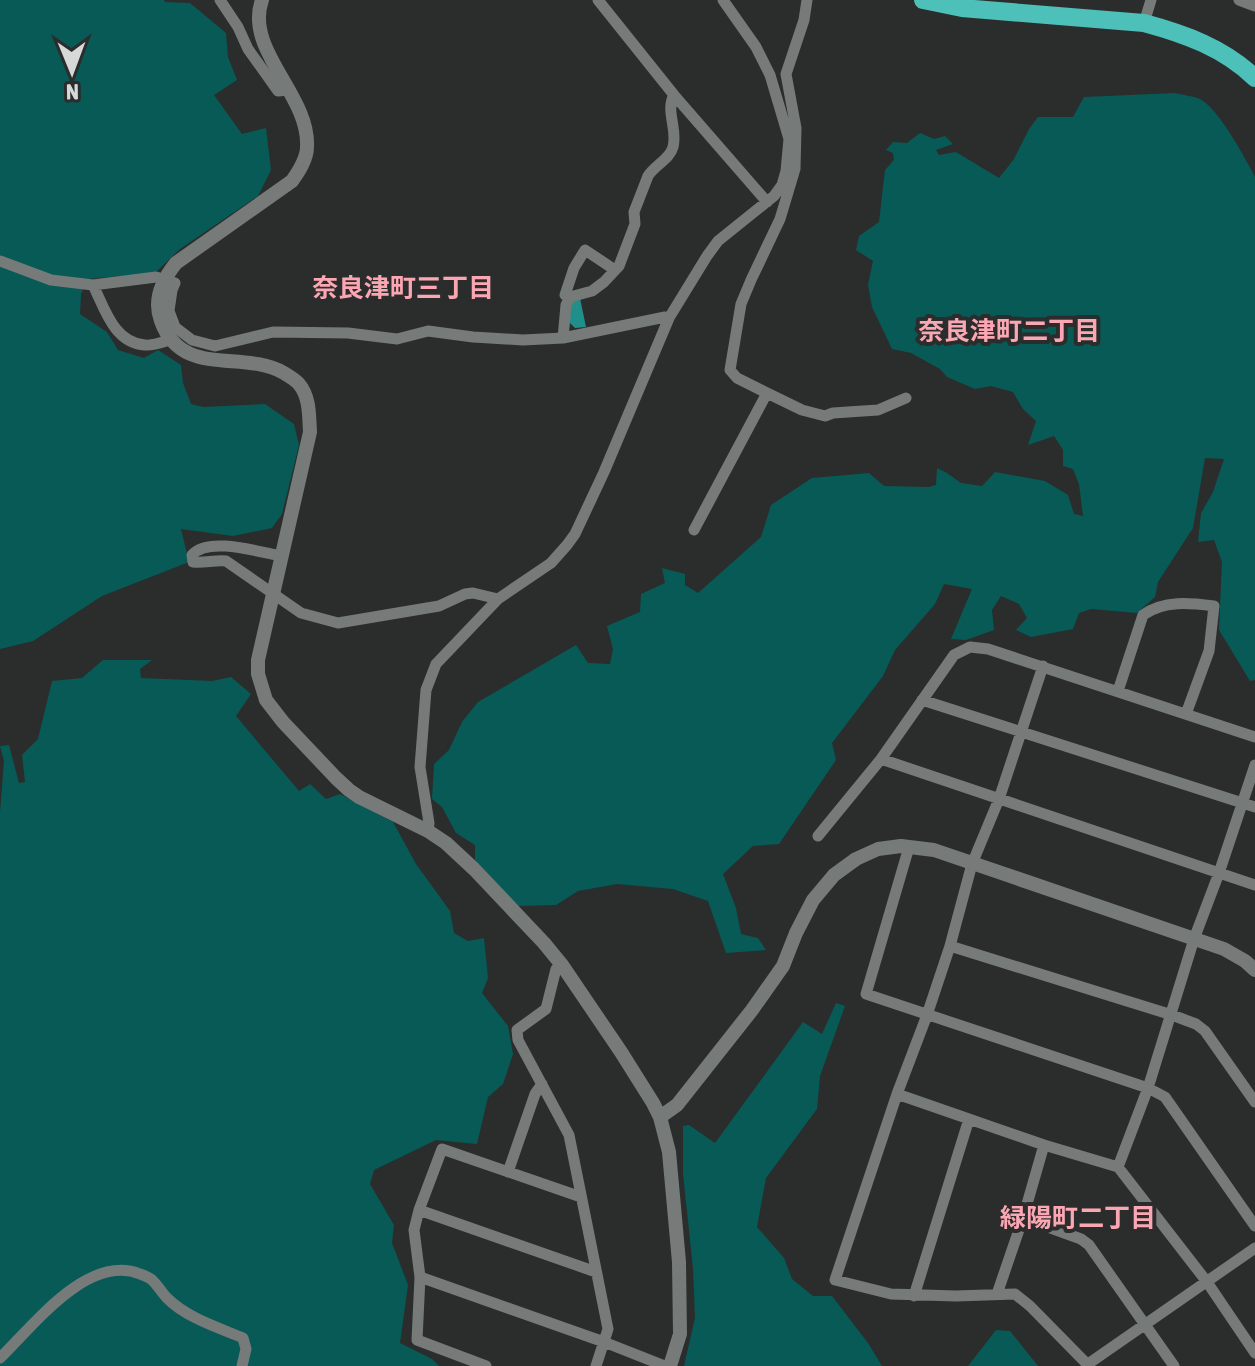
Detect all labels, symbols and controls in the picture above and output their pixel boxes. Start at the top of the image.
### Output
north arrow [32,32,112,112]
text: N [66,79,79,105]
district label: 奈良津町三丁目 [312,273,494,303]
district label: 奈良津町二丁目 [918,316,1100,346]
district label: 緑陽町二丁目 [1000,1203,1156,1233]

